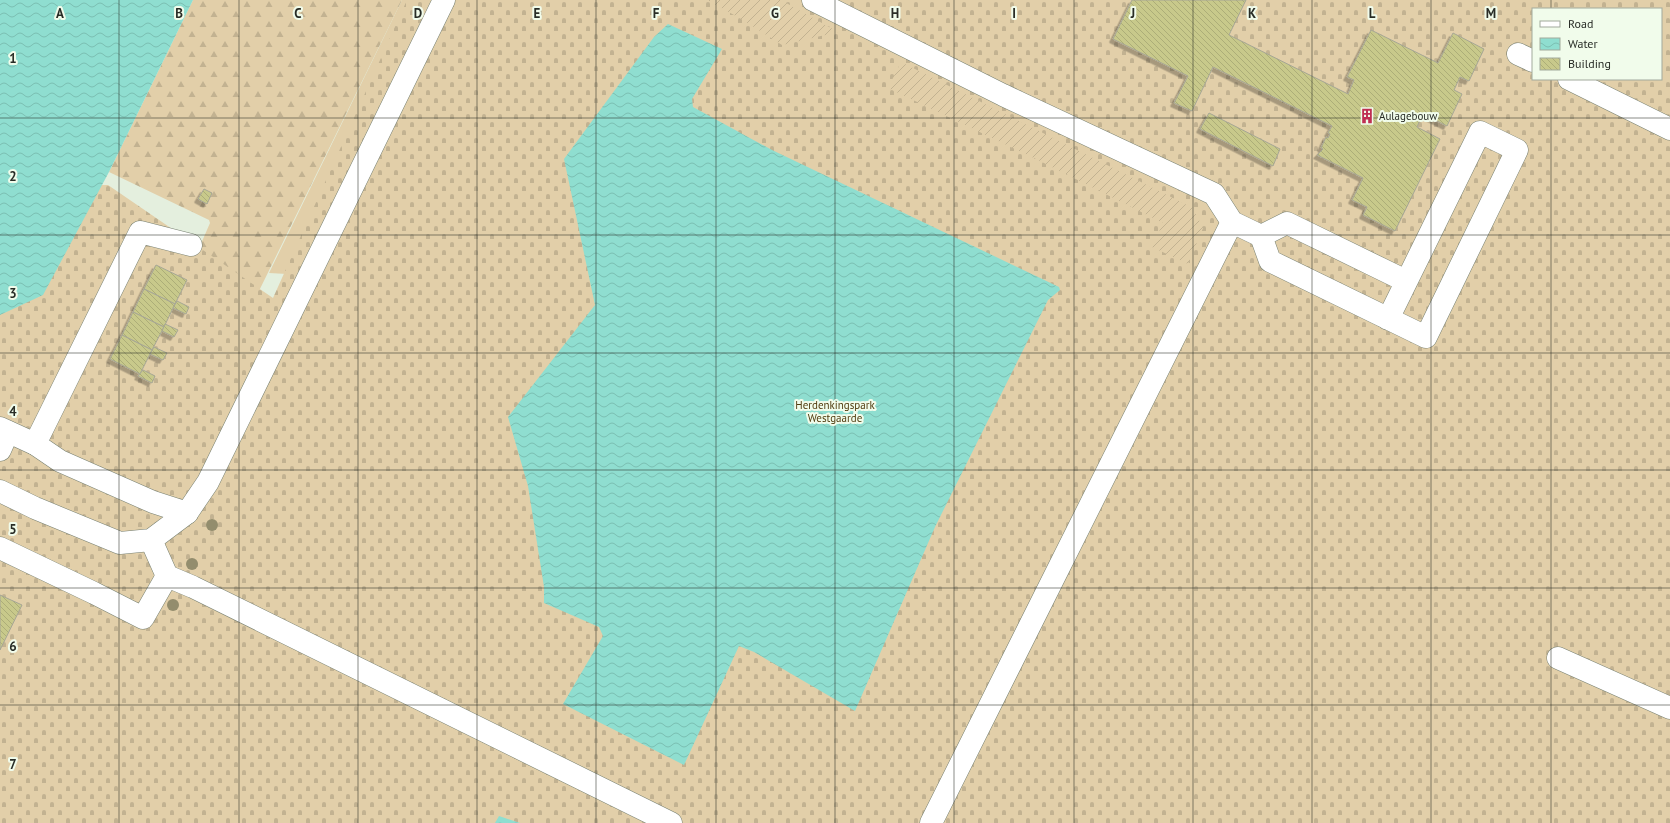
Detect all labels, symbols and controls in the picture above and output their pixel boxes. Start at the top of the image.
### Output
text: A [56,5,64,22]
text: B [175,5,183,22]
text: C [294,5,302,22]
text: D [414,5,422,22]
text: E [534,5,541,22]
text: F [653,5,660,22]
text: G [771,5,779,22]
text: H [891,5,899,22]
text: I [1012,5,1016,22]
text: J [1130,5,1135,22]
text: K [1248,5,1256,22]
text: L [1369,5,1376,22]
text: M [1486,5,1496,22]
legend [1532,8,1662,80]
text: Road [1568,16,1593,31]
text: Water [1568,36,1598,51]
text: 1 [9,50,17,67]
text: Building [1568,56,1611,71]
building icon: Aulagebouw [1358,107,1376,125]
place label: Aulagebouw [1379,109,1437,123]
text: 2 [9,168,17,185]
text: 3 [9,285,17,302]
park label: Herdenkingspark Westgaarde [795,398,875,425]
text: 4 [9,403,17,420]
text: 5 [9,521,17,538]
text: 6 [9,638,17,655]
text: 7 [9,756,17,773]

